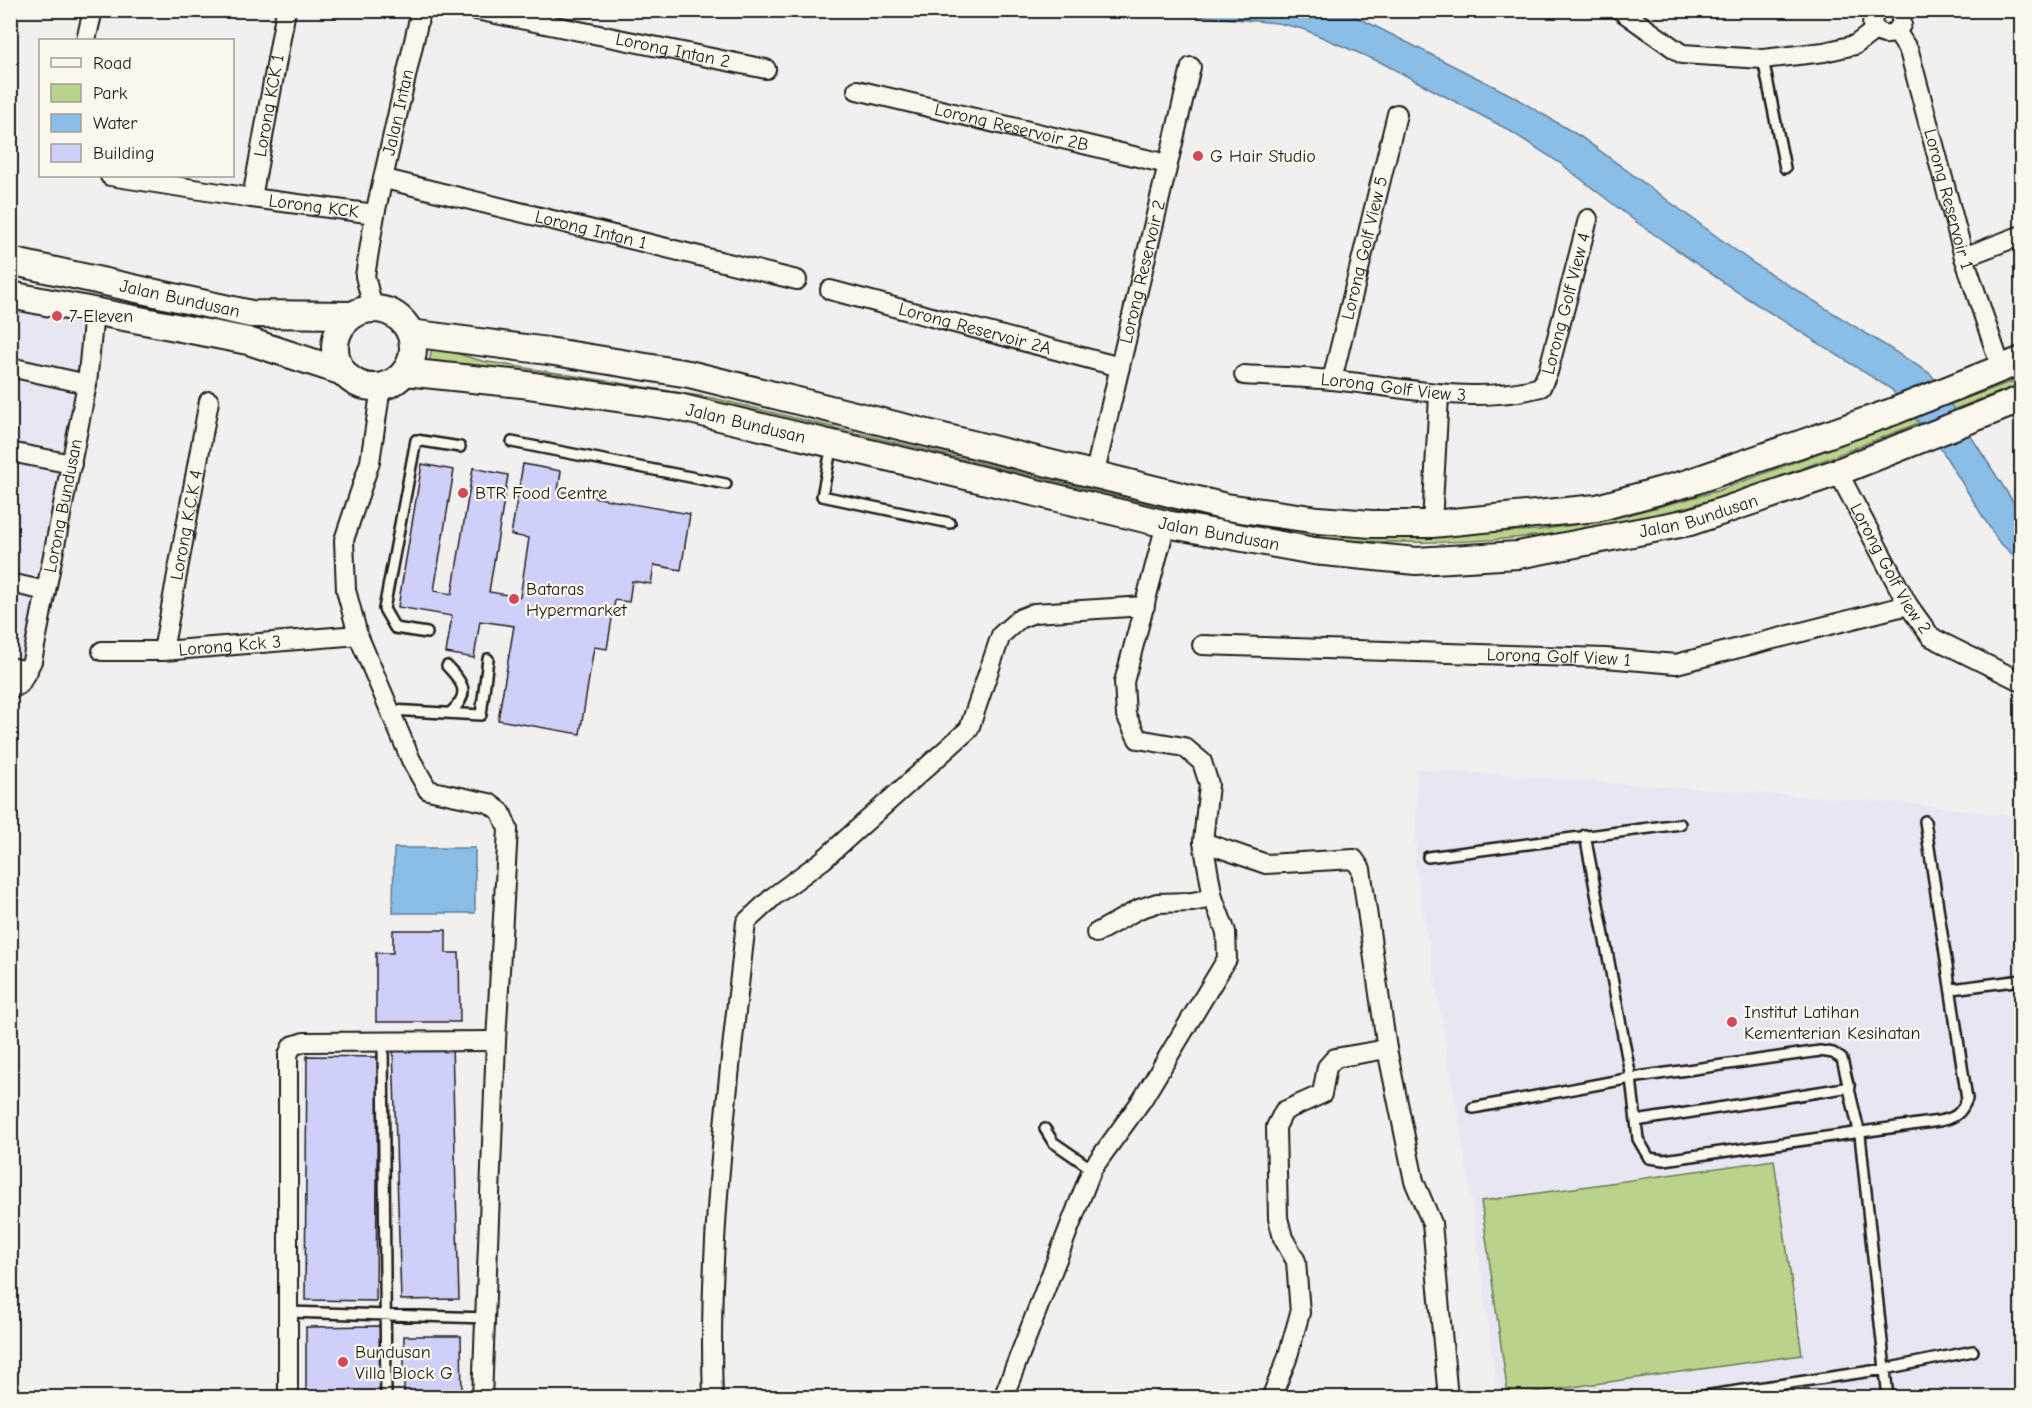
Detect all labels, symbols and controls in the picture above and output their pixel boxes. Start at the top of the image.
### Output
street label: Lorong Intan 2 [614,29,732,72]
legend [39,39,234,177]
text: Road [93,53,132,74]
street label: Lorong KCK 1 [250,53,289,159]
street label: Jalan Intan [379,67,418,158]
text: Park [93,83,128,104]
street label: Lorong Reservoir 2B [932,99,1091,156]
text: Water [93,113,138,134]
street label: Lorong Reservoir 1 [1919,127,1977,272]
text: Building [93,143,155,164]
place label: G Hair Studio [1210,146,1316,167]
marker: G Hair Studio [1191,149,1205,163]
street label: Lorong Golf View 5 [1337,174,1392,322]
street label: Lorong KCK [267,190,360,223]
street label: Lorong Reservoir 2 [1116,198,1170,346]
street label: Lorong Intan 1 [533,206,649,254]
street label: Lorong Golf View 4 [1538,230,1595,377]
street label: Jalan Bundusan [118,275,242,322]
street label: Lorong Reservoir 2A [896,299,1053,359]
place label: 7-Eleven [69,306,133,327]
marker: 7-Eleven [50,309,64,323]
street label: Lorong Golf View 3 [1320,369,1467,406]
street label: Jalan Bundusan [684,399,808,448]
street label: Lorong Bundusan [40,437,87,574]
street label: Lorong K.C.K 4 [166,468,207,582]
place label: BTR Food Centre [475,483,607,504]
marker: BTR Food Centre [456,486,470,500]
street label: Jalan Bundusan [1637,490,1761,543]
street label: Lorong Golf View 2 [1845,500,1935,638]
street label: Jalan Bundusan [1156,513,1281,555]
place label: Bataras Hypermarket [526,579,627,621]
marker: Bataras Hypermarket [507,592,521,606]
street label: Lorong Kck 3 [178,631,282,661]
street label: Lorong Golf View 1 [1486,644,1632,671]
place label: Institut Latihan Kementerian Kesihatan [1744,1002,1921,1044]
marker: Institut Latihan Kementerian Kesihatan [1725,1015,1739,1029]
place label: Bundusan Villa Block G [355,1342,453,1384]
marker: Bundusan Villa Block G [336,1355,350,1369]

